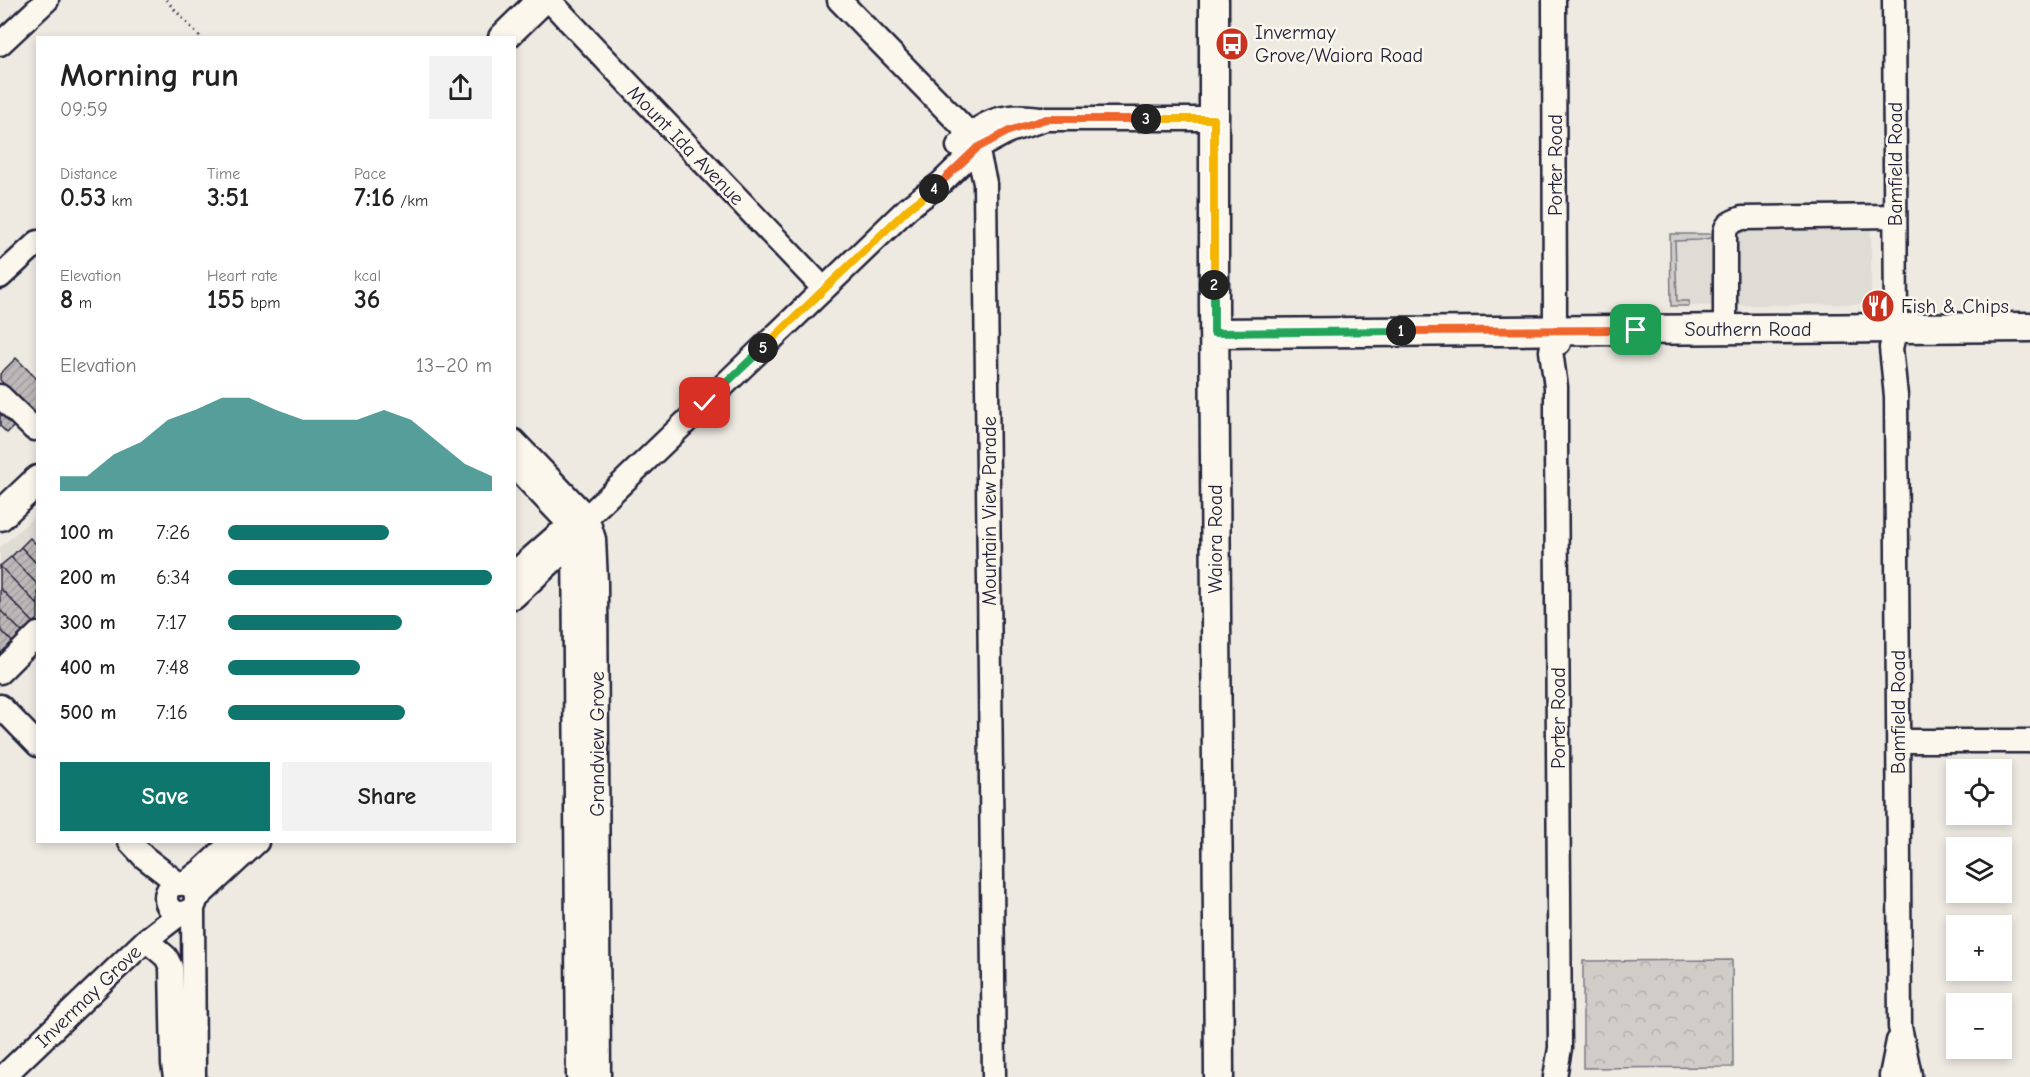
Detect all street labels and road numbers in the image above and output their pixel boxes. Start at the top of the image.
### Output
street label: Mount Ida Avenue [623,81,749,210]
street label: Bamfield Road [1884,102,1907,226]
street label: Porter Road [1544,114,1567,216]
street label: Southern Road [1684,318,1812,341]
street label: Mountain View Parade [978,416,1001,606]
street label: Waiora Road [1204,484,1227,594]
street label: Bamfield Road [1887,650,1910,774]
street label: Porter Road [1547,667,1570,769]
street label: Grandview Grove [586,671,609,817]
street label: Invermay Grove [31,940,146,1052]

